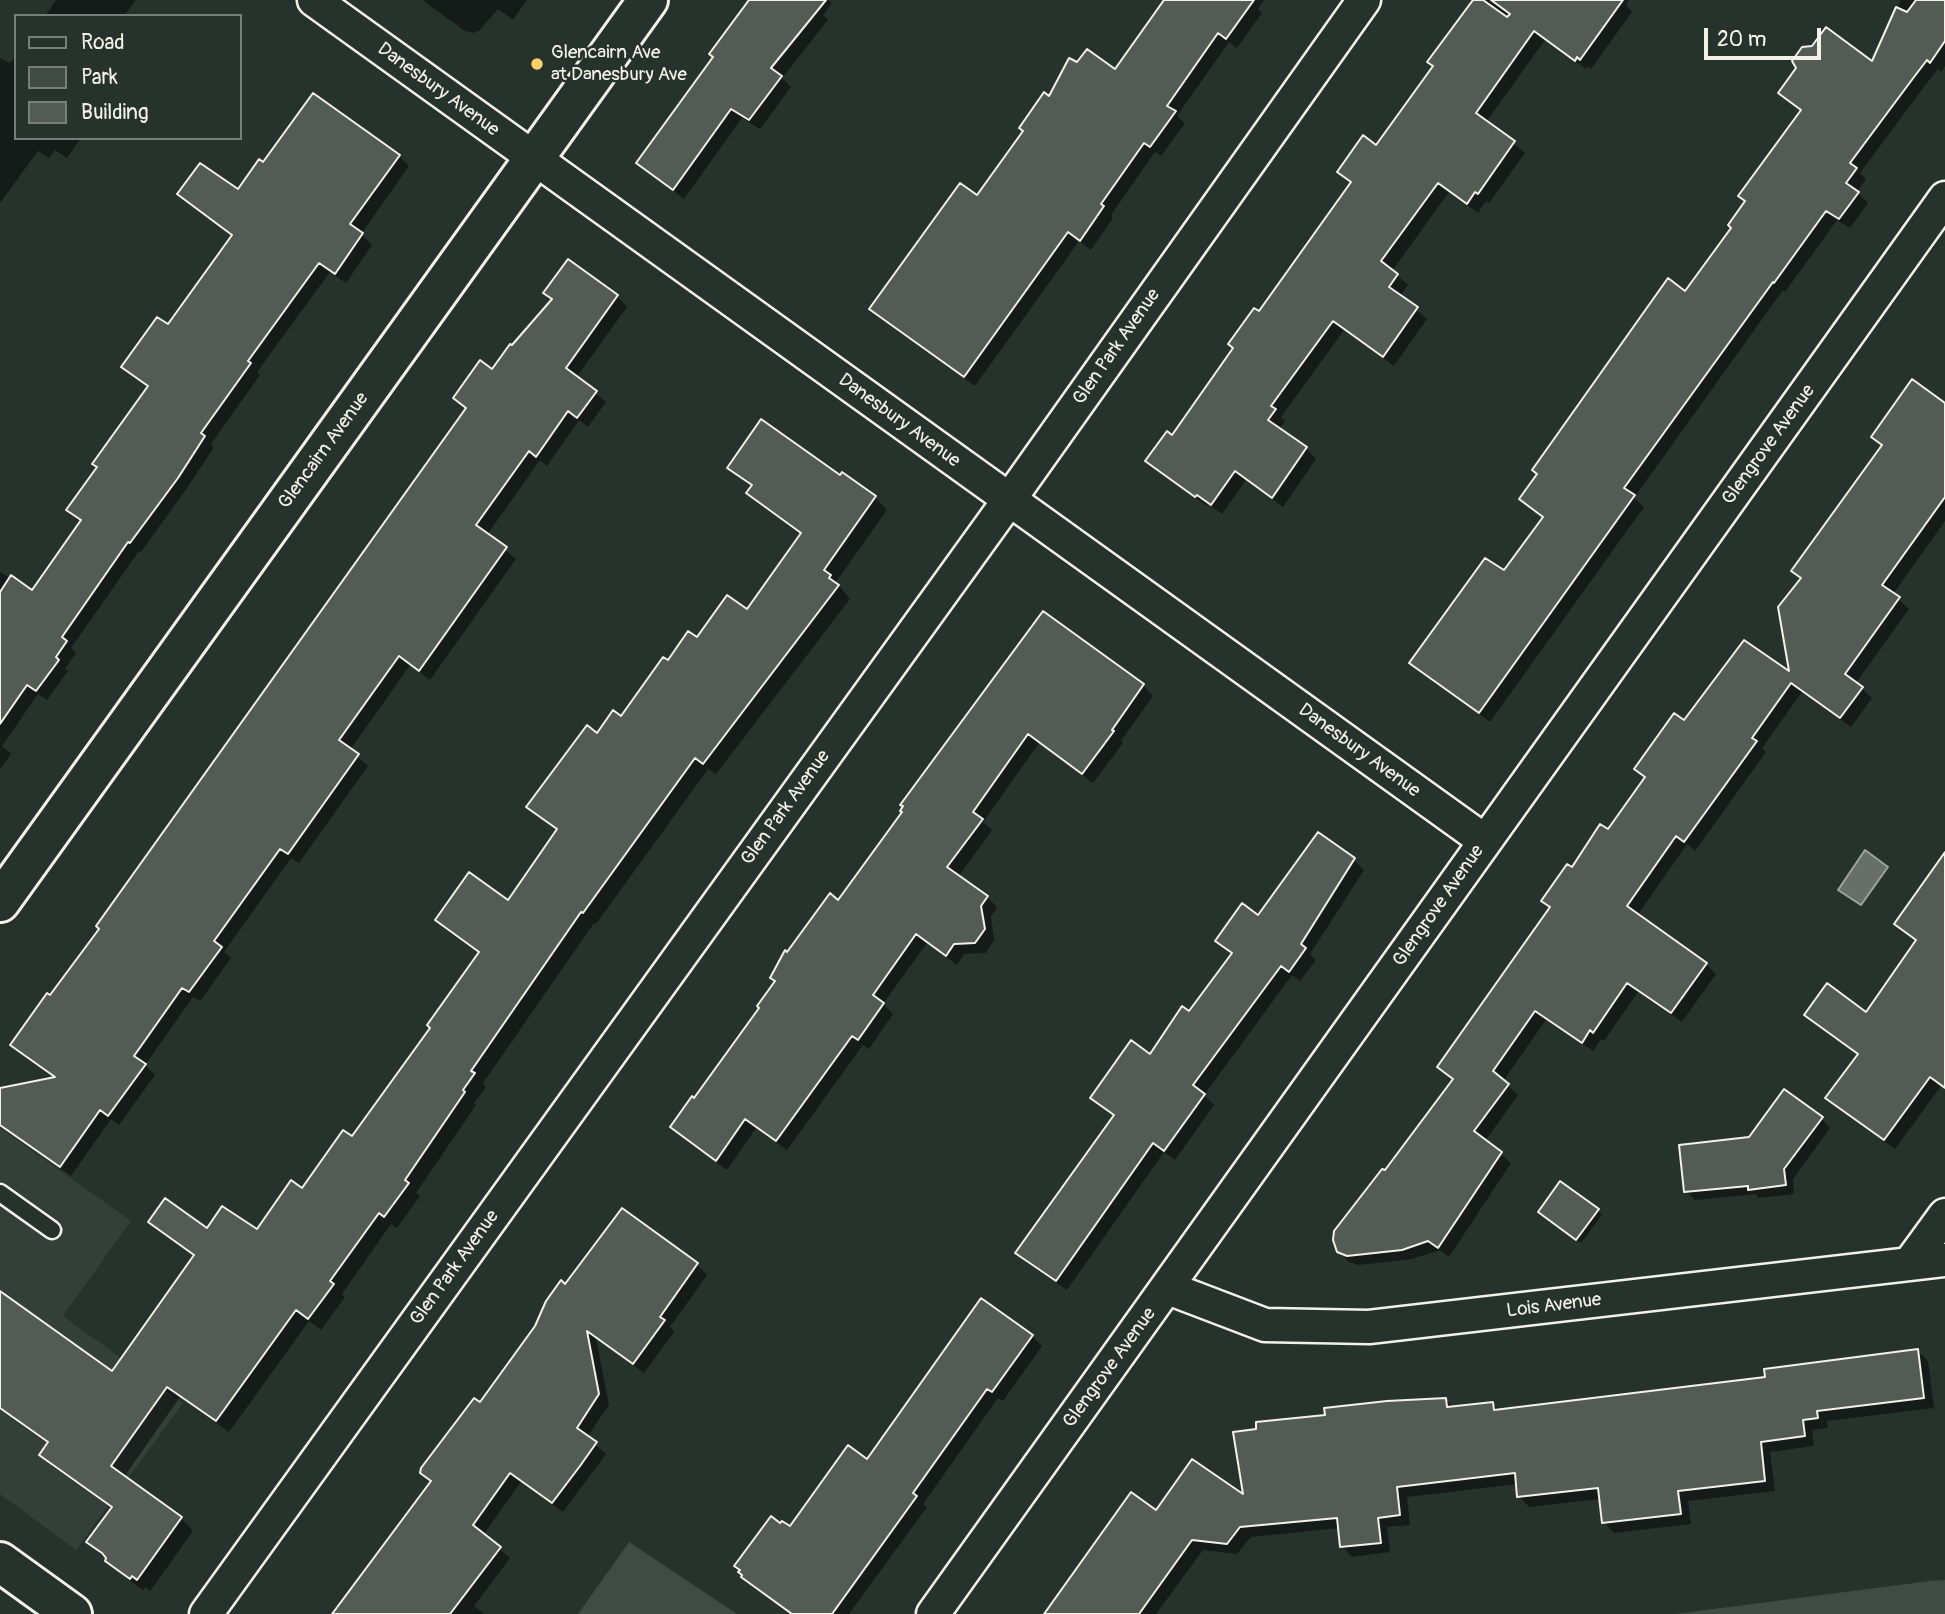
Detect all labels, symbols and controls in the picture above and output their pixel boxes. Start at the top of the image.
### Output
legend [14,14,242,140]
scale bar [1707,14,1824,58]
text: 20 m [1717,26,1766,53]
text: Road [81,29,125,56]
street label: Danesbury Avenue [373,38,503,142]
place label: Glencairn Ave at Danesbury Ave [551,42,687,86]
marker: Glencairn Ave at Danesbury Ave [529,56,545,72]
text: Park [81,64,118,91]
text: Building [81,99,148,126]
street label: Glen Park Avenue [1068,285,1166,409]
street label: Danesbury Avenue [834,369,964,473]
street label: Glengrove Avenue [1718,380,1820,510]
street label: Glencairn Avenue [274,388,374,514]
street label: Danesbury Avenue [1294,699,1424,803]
street label: Glen Park Avenue [737,746,835,870]
street label: Glengrove Avenue [1389,841,1489,971]
street label: Glen Park Avenue [406,1206,504,1330]
street label: Lois Avenue [1505,1289,1603,1323]
street label: Glengrove Avenue [1059,1303,1161,1433]

